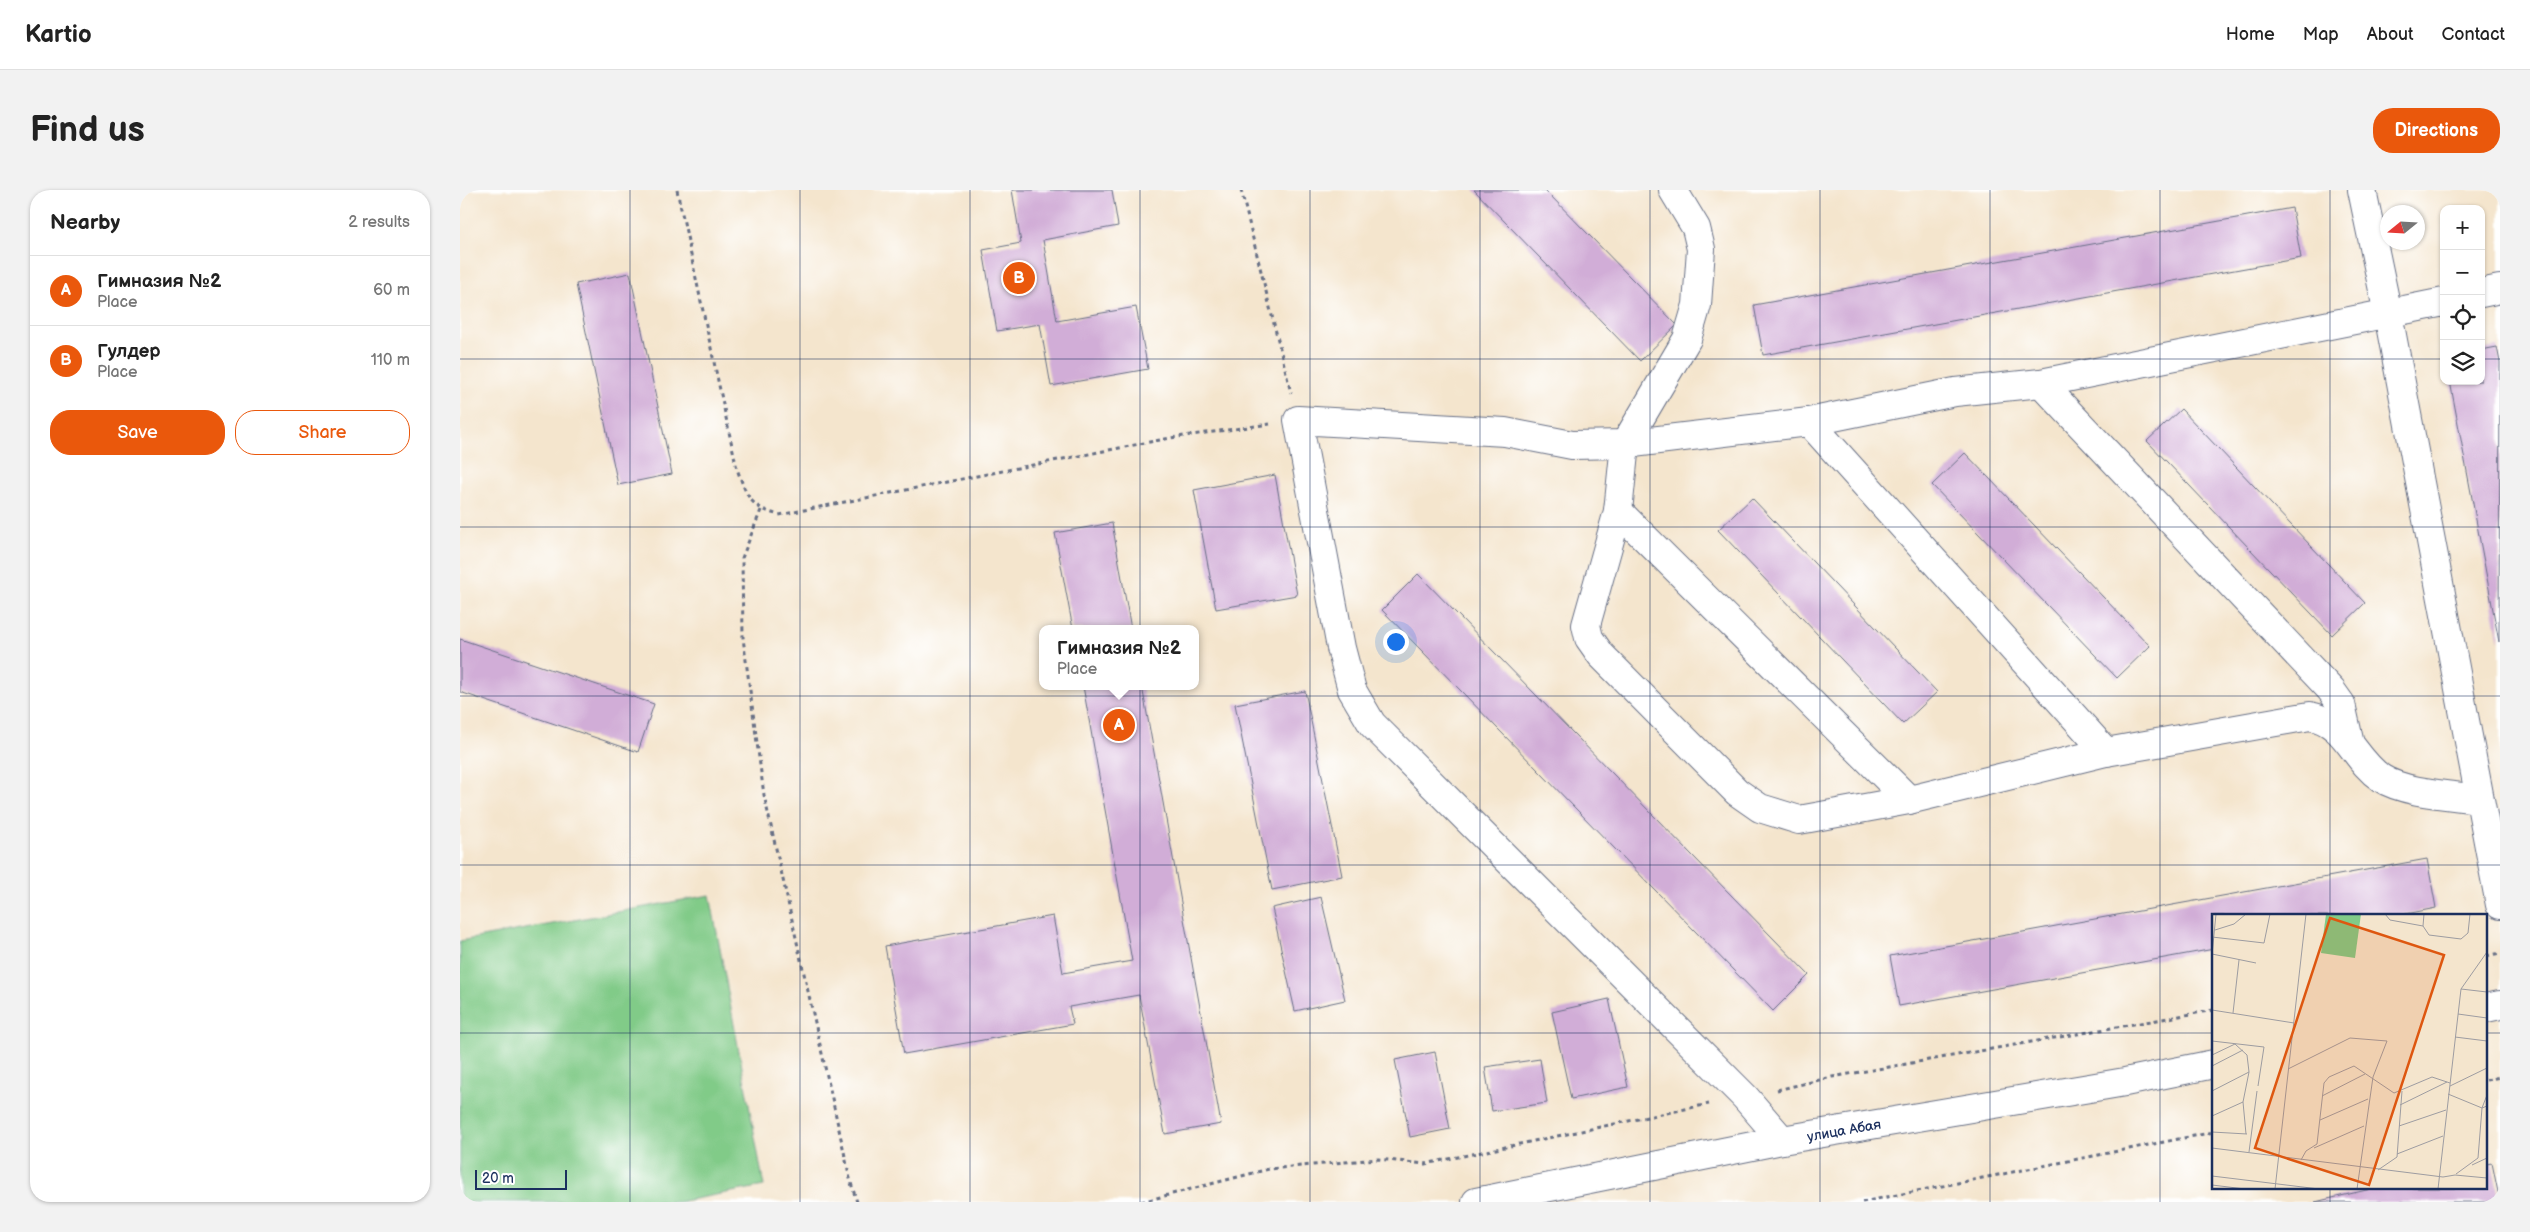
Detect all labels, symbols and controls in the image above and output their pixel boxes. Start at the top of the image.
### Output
text: Kartio [25,20,92,49]
text: Home [2226,24,2275,45]
text: Map [2303,24,2339,45]
text: About [2367,24,2414,45]
text: Contact [2442,24,2505,45]
button: Directions [2373,108,2500,153]
text: Find us [30,109,145,152]
north arrow [2380,205,2425,250]
map controls [2440,205,2485,385]
button: + [2440,205,2485,250]
text: Nearby [50,210,120,235]
text: 2 results [348,213,410,232]
button: − [2440,250,2485,295]
pin: B [1003,259,1035,297]
text: Гимназия №2 [97,270,221,293]
text: A [61,281,71,300]
text: 60 m [373,281,410,300]
text: Place [97,293,138,312]
button: locate [2440,295,2485,340]
text: Гулдер [97,340,161,363]
button: layers [2440,340,2485,385]
text: B [60,351,72,370]
text: 110 m [371,351,410,370]
text: Place [97,363,138,382]
button: Save [50,410,225,455]
button: Share [235,410,410,455]
popup [1039,625,1199,690]
your location [1383,629,1409,655]
text: Гимназия №2 [1057,637,1181,660]
text: Place [1057,660,1097,679]
pin: A [1103,706,1135,744]
inset map [2212,914,2488,1190]
street label: улица Абая [1806,1116,1883,1145]
scale bar [475,1167,568,1190]
text: 20 m [482,1170,514,1187]

